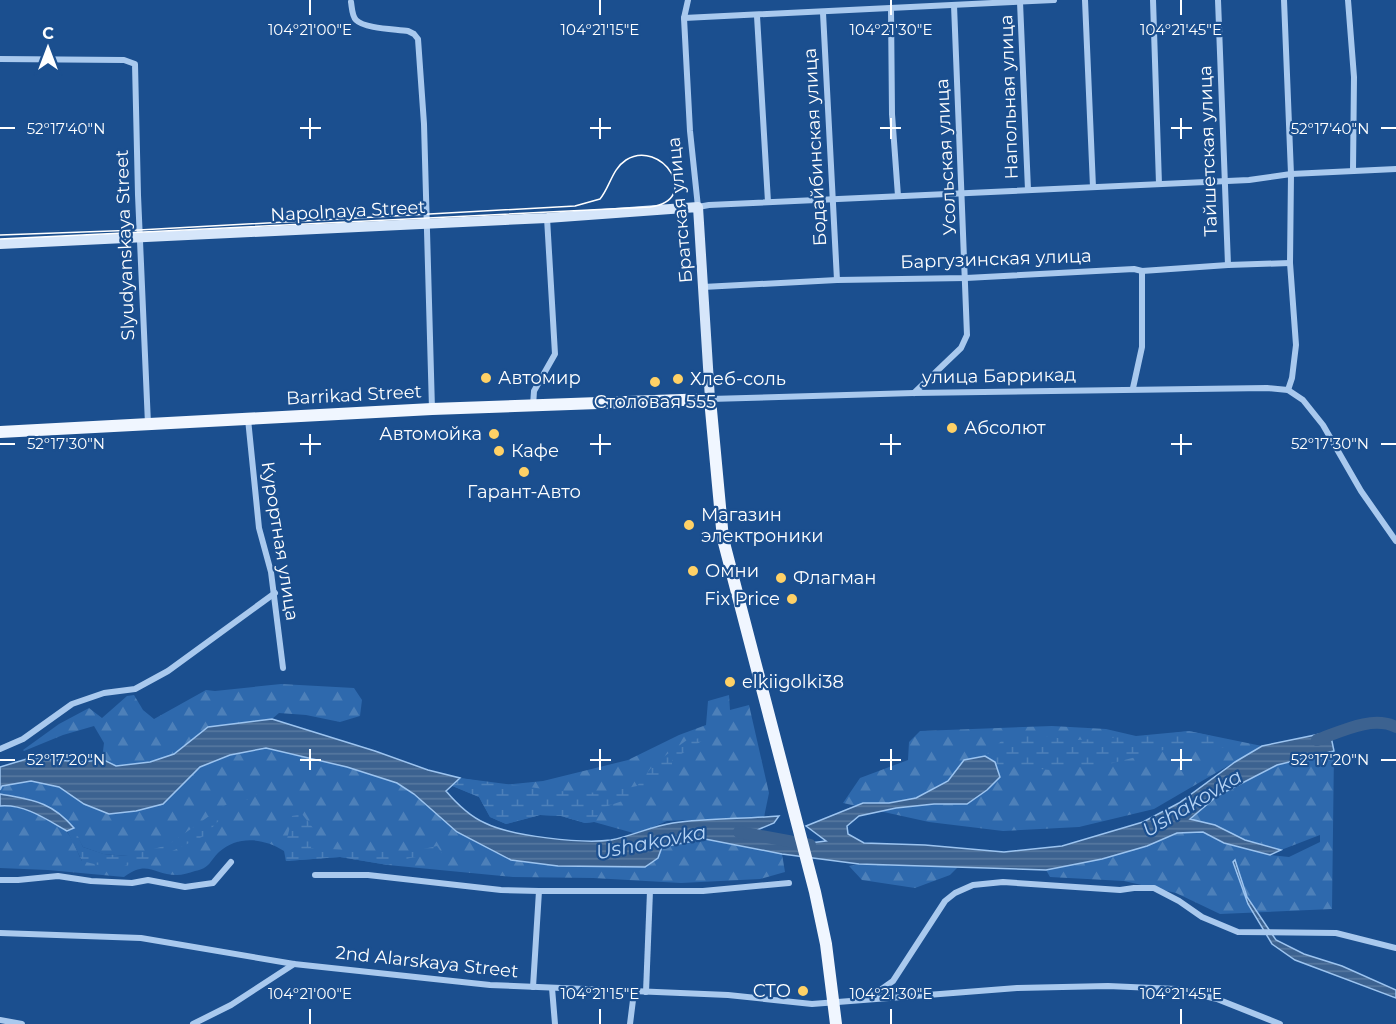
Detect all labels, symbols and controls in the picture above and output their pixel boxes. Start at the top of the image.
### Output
street label: Напольная улица [995,14,1023,180]
north arrow [18,18,78,78]
text: 104°21'00"E [268,20,352,39]
text: 104°21'15"E [561,20,639,39]
text: 104°21'30"E [850,20,932,39]
text: 104°21'45"E [1140,20,1222,39]
text: С [42,24,54,43]
street label: Бодайбинская улица [799,47,831,247]
street label: Тайшетская улица [1194,65,1222,237]
street label: Усольская улица [931,78,961,236]
text: 52°17'40"N [27,119,105,138]
text: 52°17'40"N [1291,119,1369,138]
street label: Братская улица [663,136,697,284]
street label: Slyudyanskaya Street [111,149,139,341]
street label: Napolnaya Street [270,196,426,226]
street label: Баргузинская улица [900,245,1092,273]
street label: улица Баррикад [921,364,1076,388]
place label: Автомир [498,367,581,389]
place label: Хлеб-соль [690,368,786,390]
marker: Автомир [479,371,493,385]
marker: Хлеб-соль [671,372,685,386]
marker: Столовая 555 [648,375,662,389]
street label: Barrikad Street [286,380,422,410]
place label: Столовая 555 [594,391,716,413]
place label: Абсолют [964,417,1046,439]
marker: Абсолют [945,421,959,435]
place label: Автомойка [379,423,482,445]
marker: Автомойка [487,427,501,441]
text: 52°17'30"N [27,434,105,453]
text: 52°17'30"N [1291,434,1369,453]
place label: Кафе [511,440,559,462]
marker: Кафе [492,444,506,458]
street label: Курортная улица [257,460,303,622]
marker: Гарант-Авто [517,465,531,479]
place label: Гарант-Авто [467,481,581,503]
place label: Магазин электроники [701,504,824,547]
marker: Магазин электроники [682,518,696,532]
place label: Омни [705,560,759,582]
marker: Омни [686,564,700,578]
place label: Флагман [793,567,877,589]
marker: Флагман [774,571,788,585]
place label: Fix Price [704,588,780,610]
marker: Fix Price [785,592,799,606]
place label: elkiigolki38 [742,671,844,693]
marker: elkiigolki38 [723,675,737,689]
text: 52°17'20"N [27,750,105,769]
text: 52°17'20"N [1291,750,1369,769]
water label: Ushakovka [1138,764,1246,842]
water label: Ushakovka [594,820,708,864]
street label: 2nd Alarskaya Street [335,941,519,983]
place label: СТО [753,980,791,1002]
text: 104°21'00"E [268,984,352,1003]
text: 104°21'15"E [561,984,639,1003]
marker: СТО [796,984,810,998]
text: 104°21'30"E [850,984,932,1003]
text: 104°21'45"E [1140,984,1222,1003]

